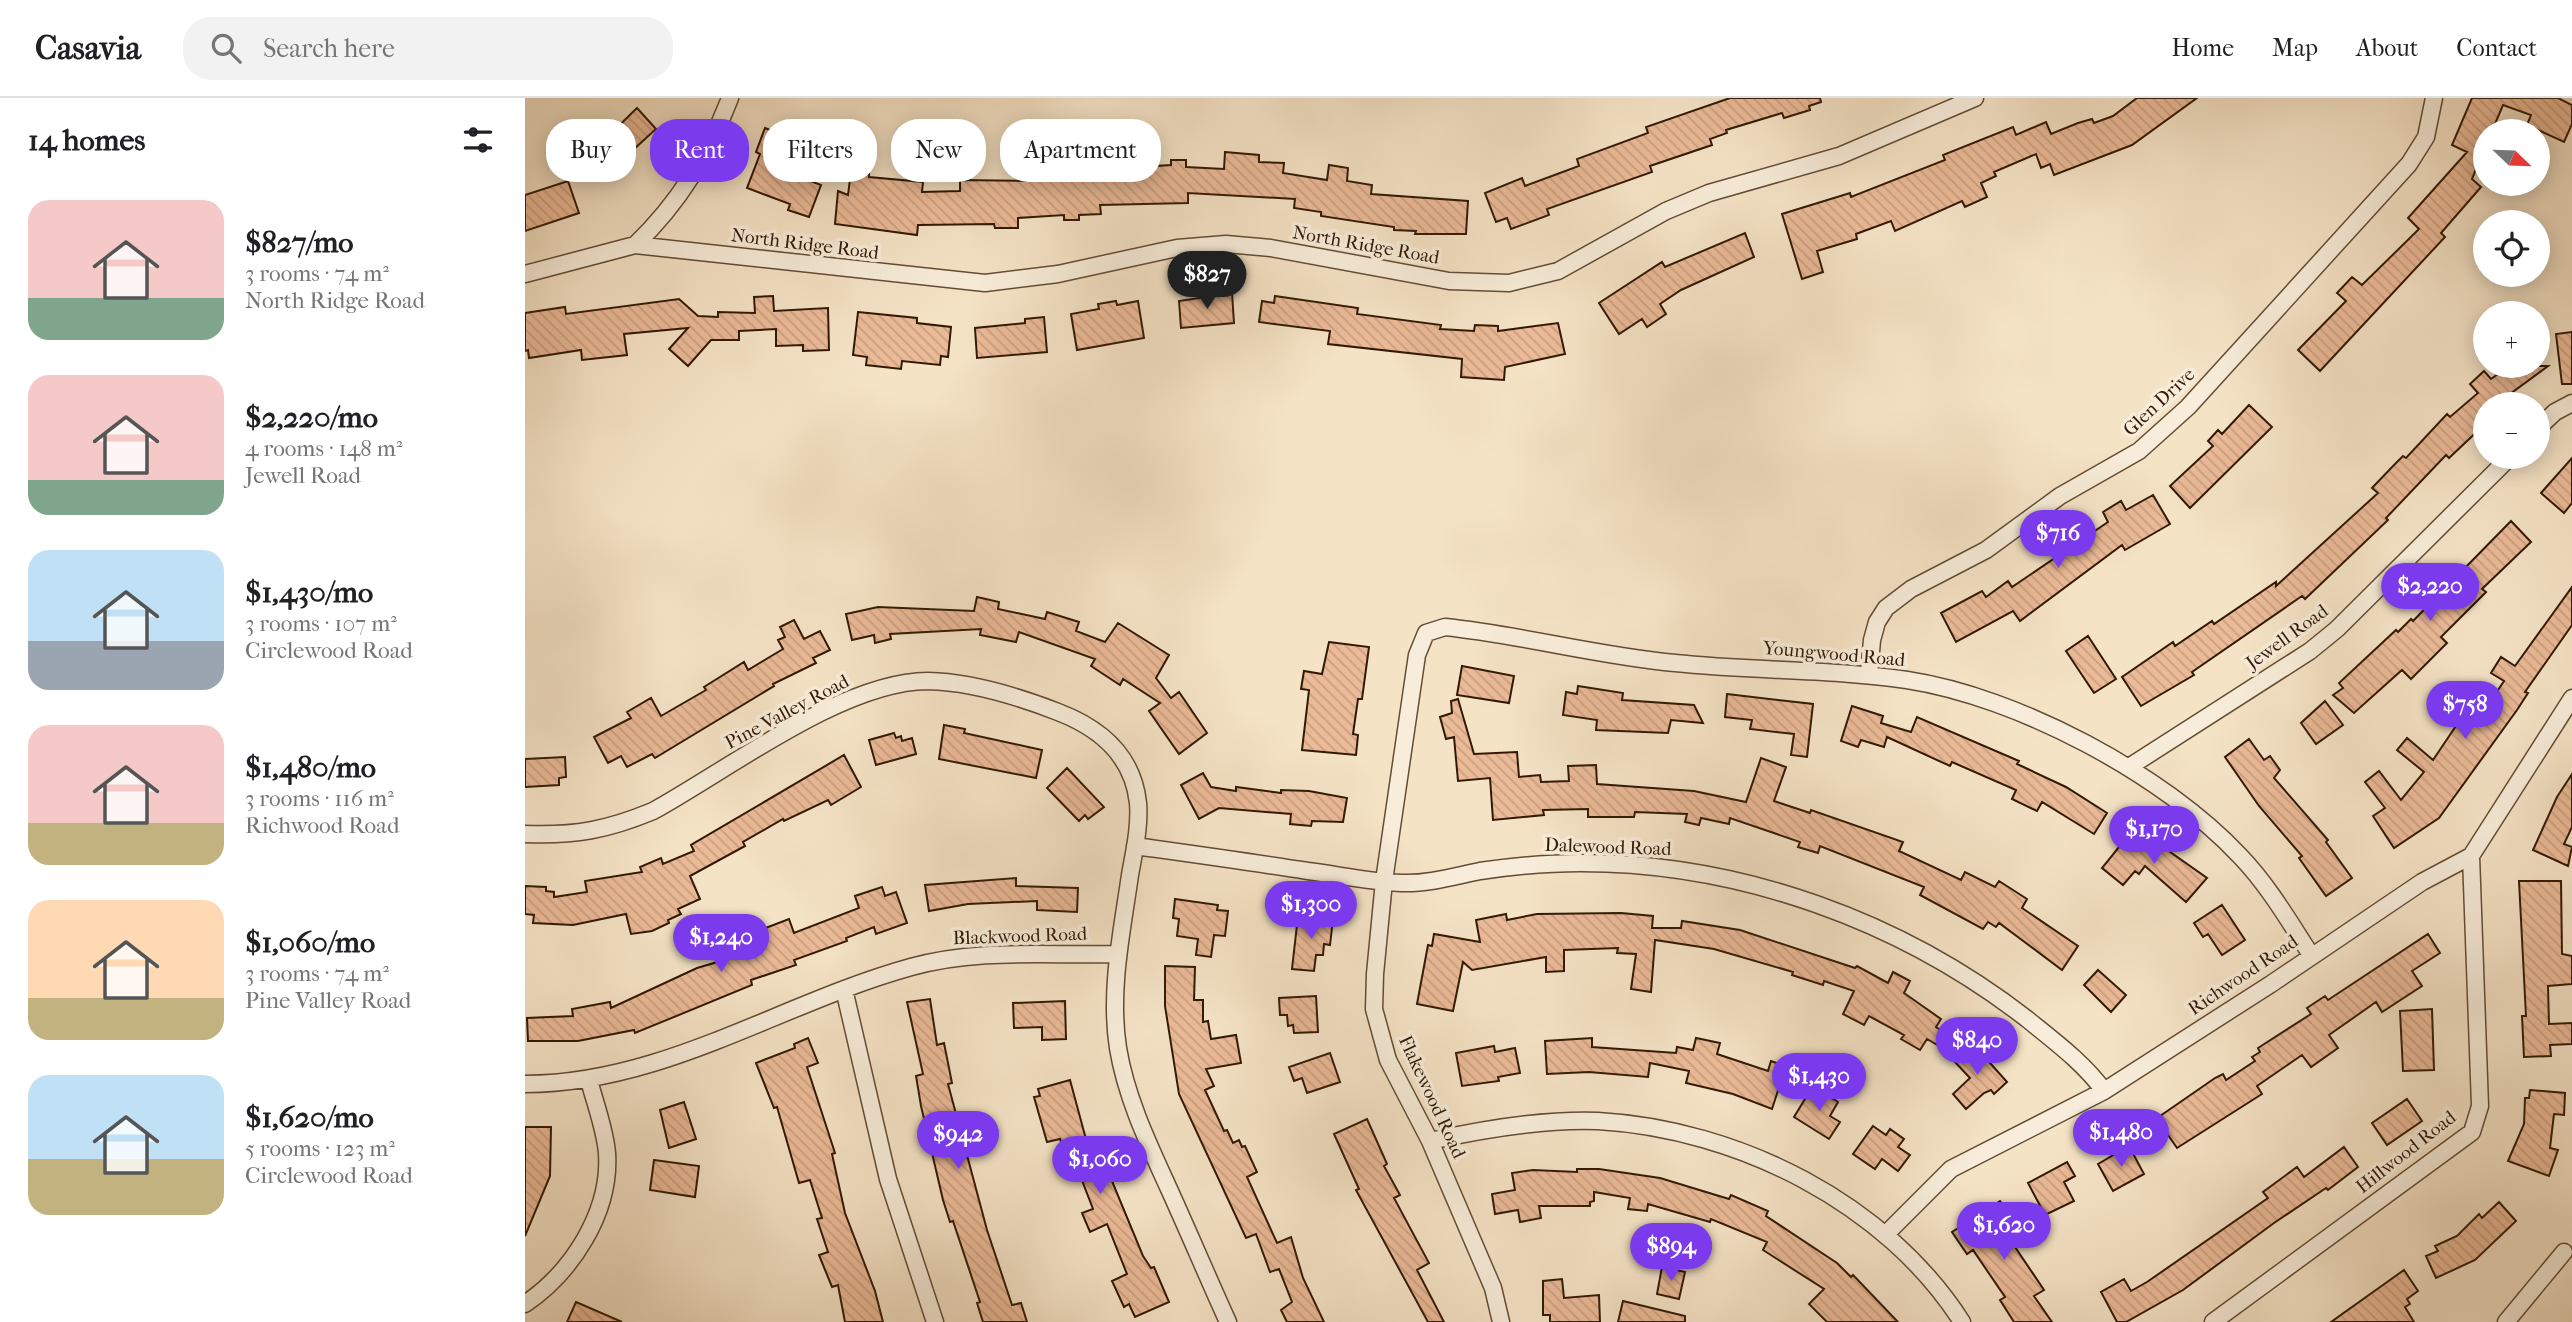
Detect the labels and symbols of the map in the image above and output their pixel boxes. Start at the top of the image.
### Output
north arrow [2473,119,2550,196]
street label: North Ridge Road [1291,221,1442,269]
street label: North Ridge Road [730,224,881,264]
pin: $827 [1166,252,1248,311]
street label: Glen Drive [2119,363,2199,441]
pin: $716 [2017,510,2099,570]
pin: $2,220 [2373,564,2487,623]
street label: Jewell Road [2240,600,2333,675]
street label: Youngwood Road [1761,637,1907,671]
street label: Pine Valley Road [721,670,853,754]
pin: $758 [2424,682,2506,741]
pin: $1,170 [2097,806,2211,866]
street label: Dalewood Road [1544,834,1673,860]
pin: $1,300 [1254,882,1368,941]
pin: $1,240 [664,914,778,974]
street label: Blackwood Road [953,923,1088,949]
street label: Richwood Road [2184,930,2303,1020]
pin: $840 [1936,1018,2018,1077]
street label: Flakewood Road [1394,1032,1470,1162]
pin: $1,430 [1762,1054,1876,1113]
street label: Hillwood Road [2352,1106,2461,1198]
pin: $1,480 [2064,1110,2178,1169]
pin: $942 [917,1112,999,1171]
pin: $1,060 [1043,1136,1157,1196]
pin: $1,620 [1947,1202,2061,1262]
pin: $894 [1630,1224,1712,1283]

